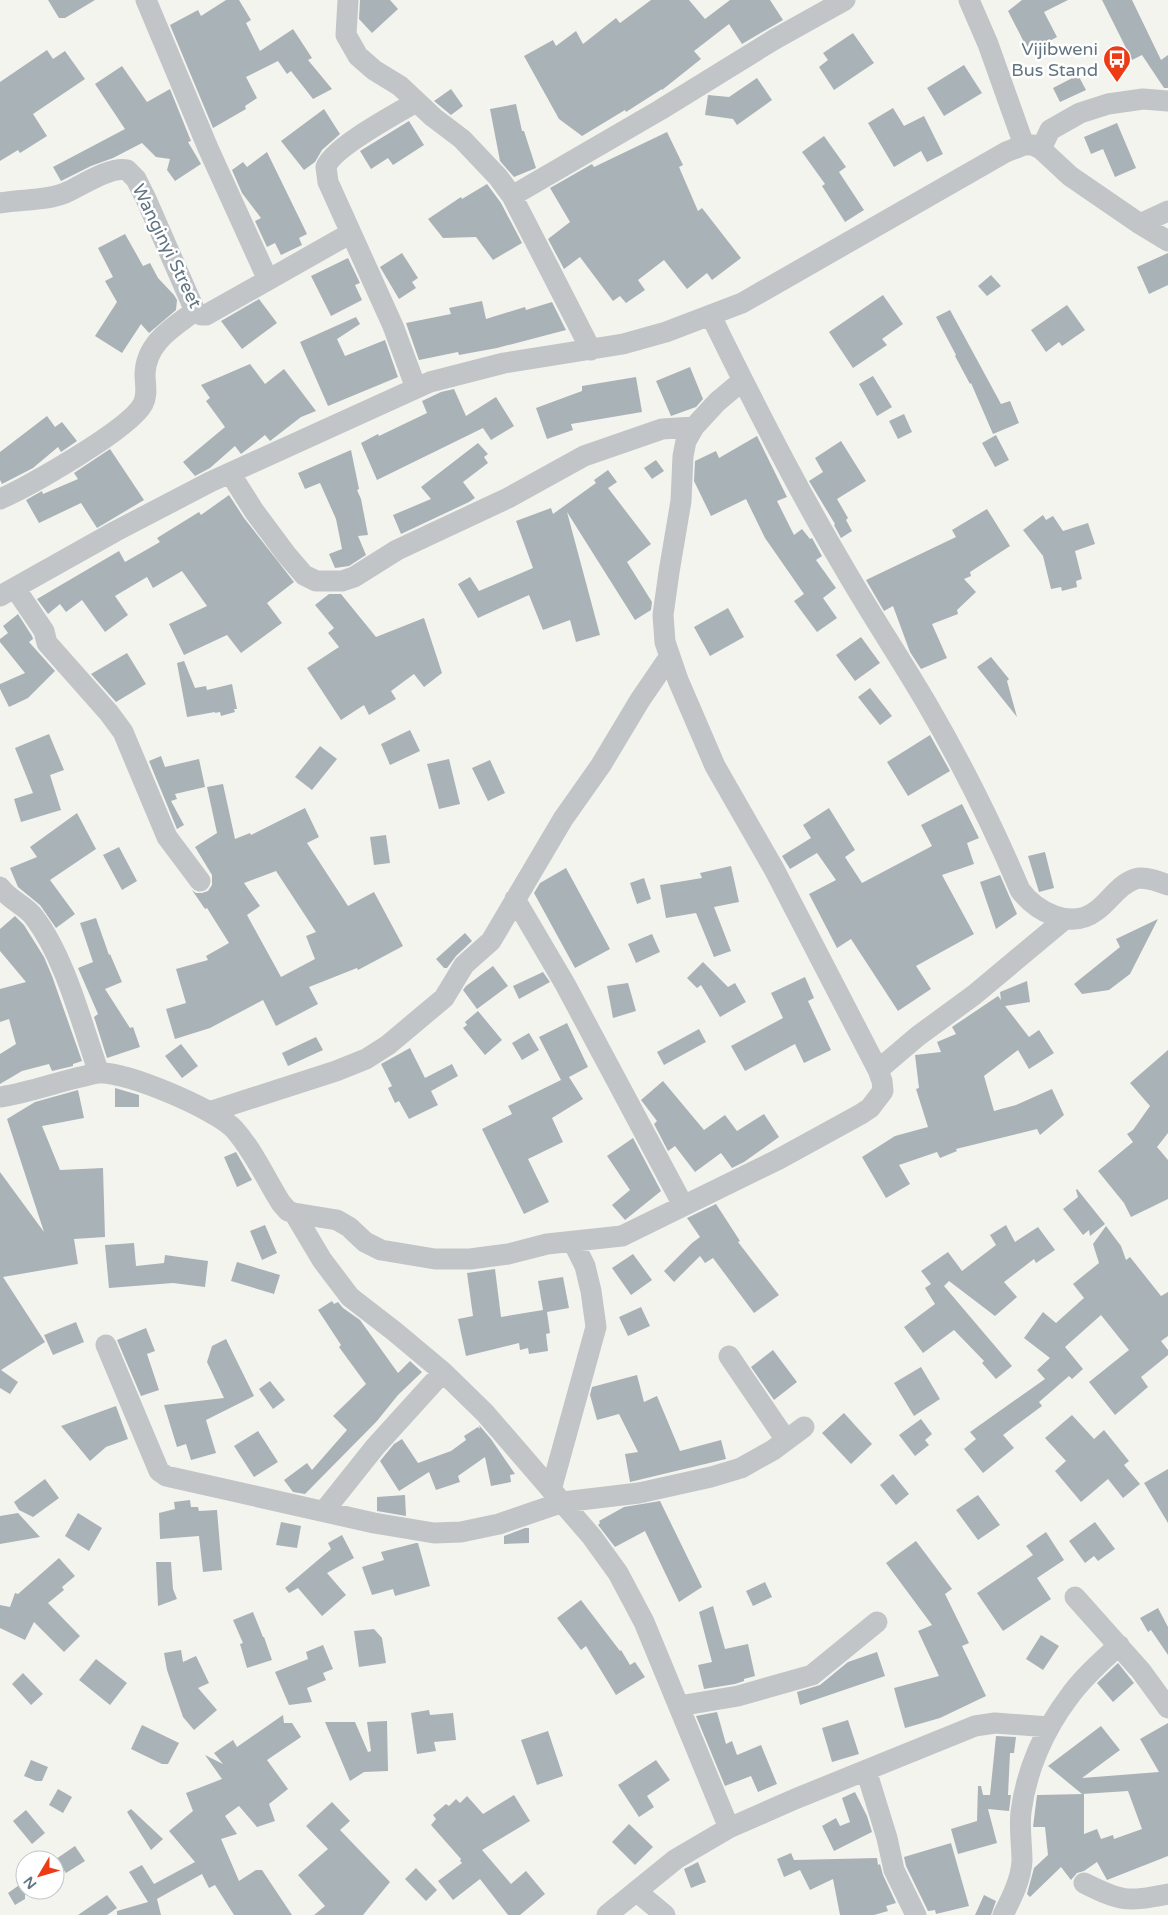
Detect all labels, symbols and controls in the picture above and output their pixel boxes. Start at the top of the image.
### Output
place label: Vijibweni Bus Stand [1011,38,1098,81]
bus stop icon: Vijibweni Bus Stand [1102,44,1132,83]
street label: Wanginyi Street [127,180,207,312]
north arrow [15,1850,65,1900]
text: N [20,1873,40,1892]

